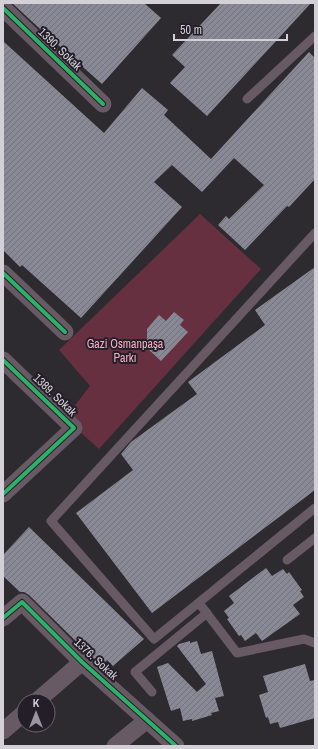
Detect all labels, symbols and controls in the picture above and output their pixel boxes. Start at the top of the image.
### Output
scale bar [174,16,287,42]
text: 50 m [180,22,202,38]
street label: 1390. Sokak [35,24,85,74]
park label: Gazi Osmanpaşa Parkı [87,336,164,366]
street label: 1389. Sokak [30,370,80,420]
street label: 1376. Sokak [71,634,122,684]
north arrow [16,693,56,733]
text: K [33,696,40,710]

